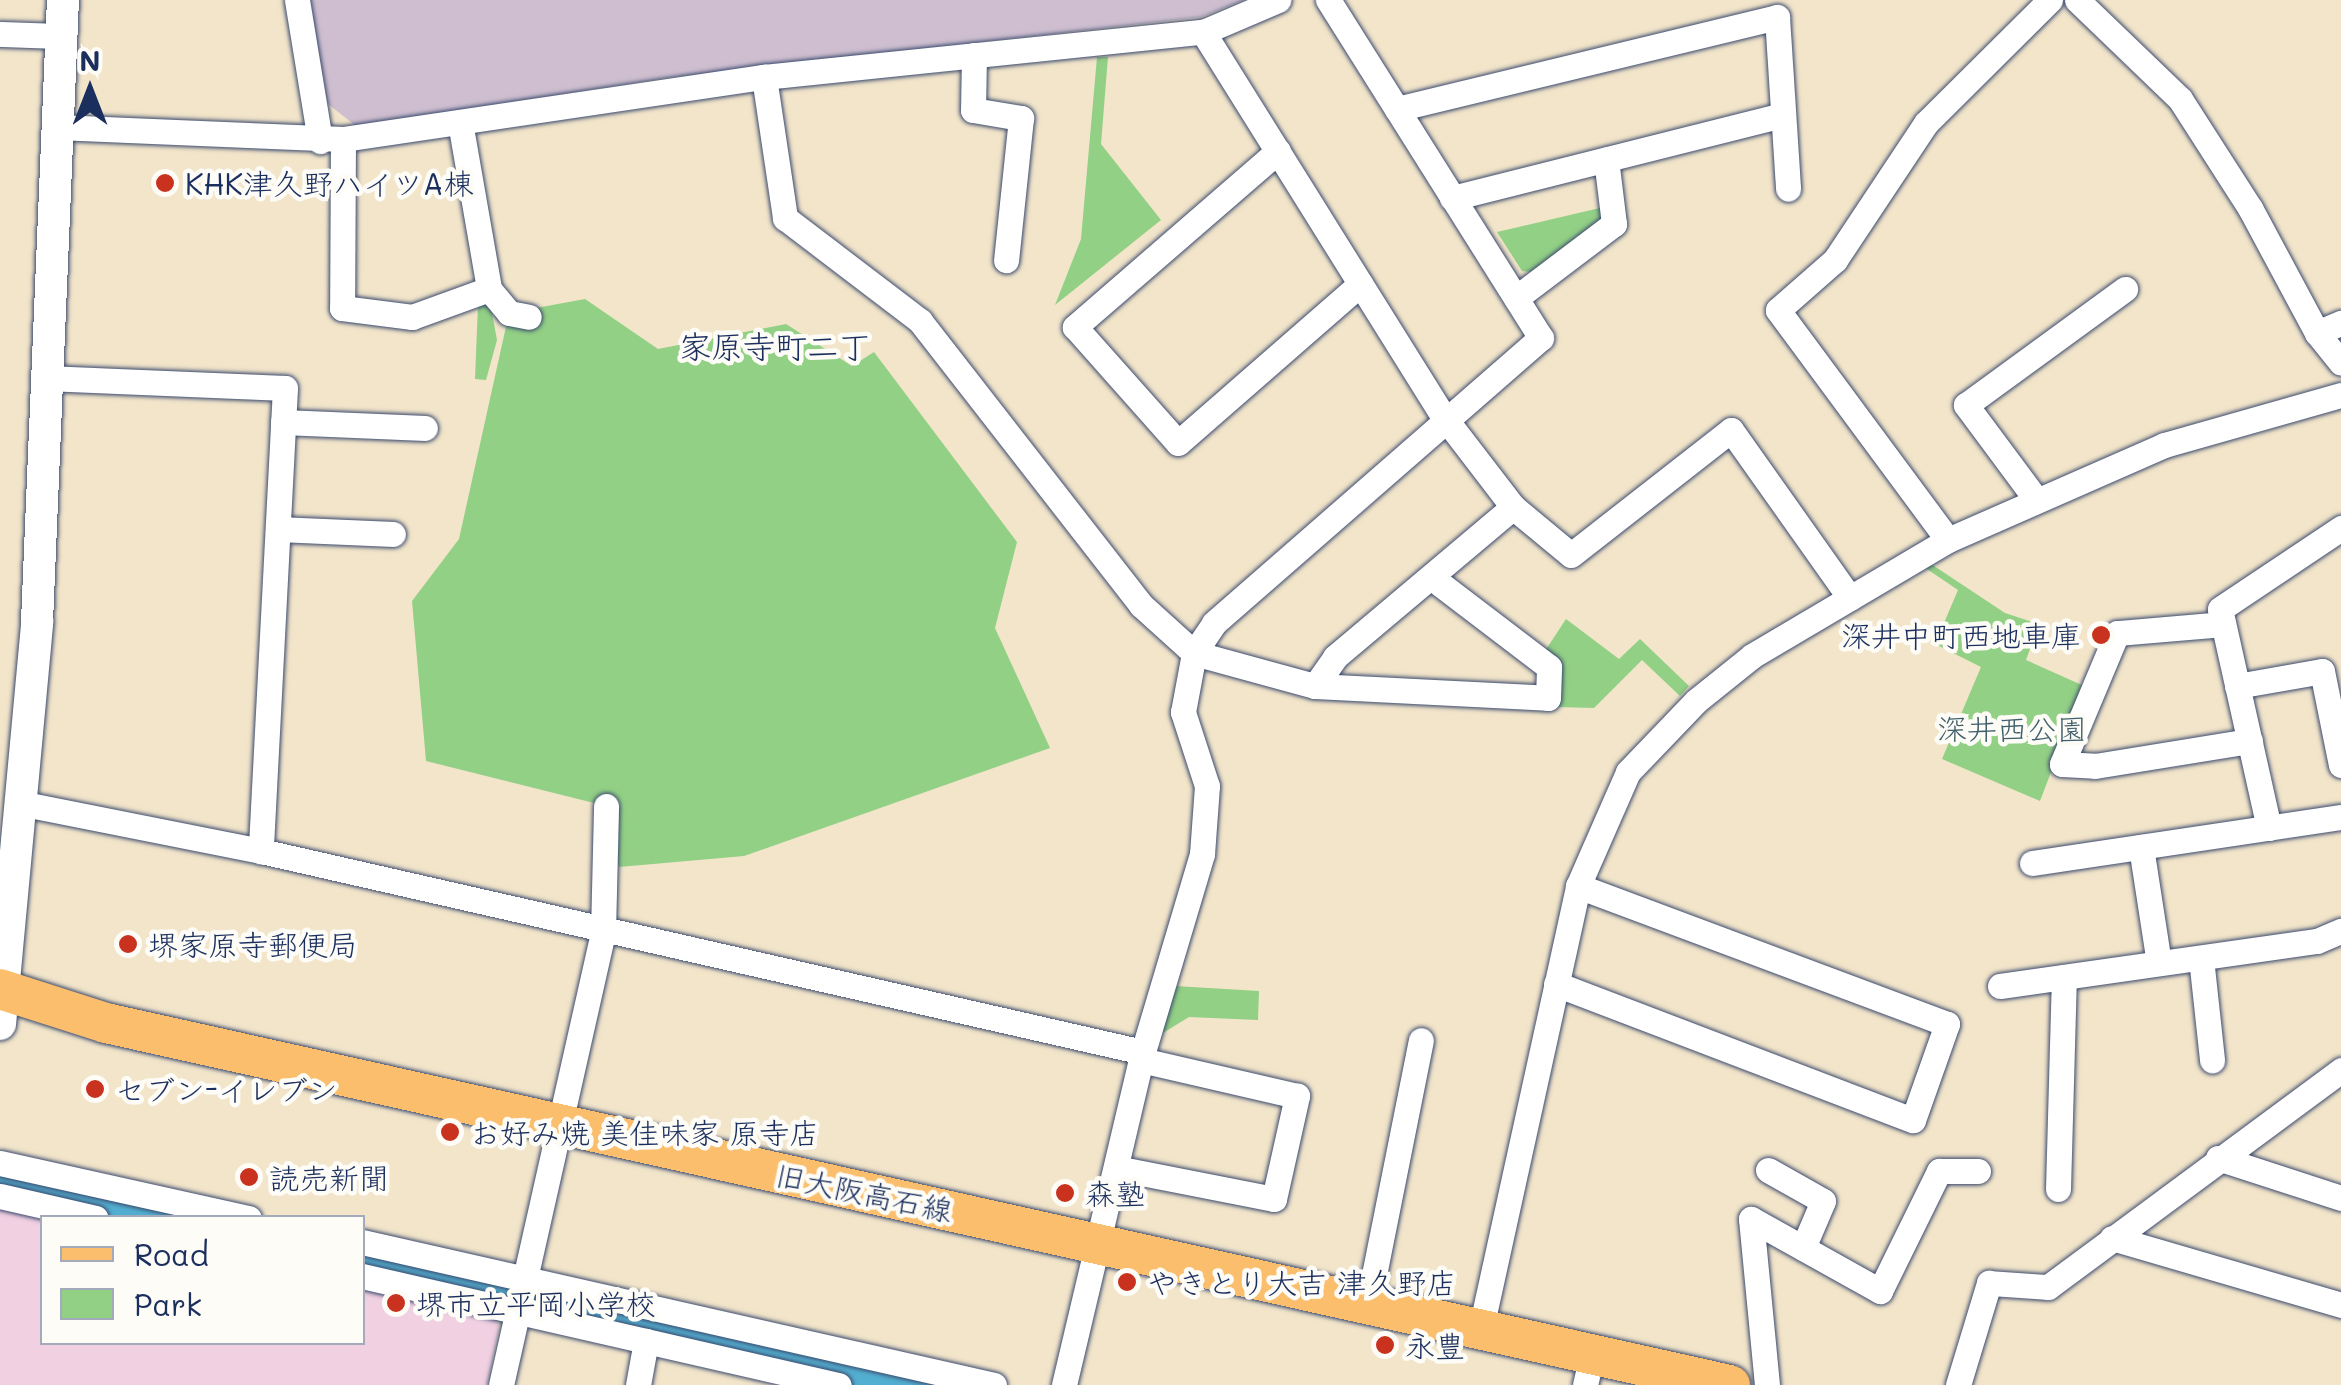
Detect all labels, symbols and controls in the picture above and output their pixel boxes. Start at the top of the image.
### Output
north arrow [40,40,140,140]
text: N [79,42,101,78]
place label: KHK津久野ハイツA棟 [185,165,474,201]
marker: KHK津久野ハイツA棟 [154,172,176,194]
district label: 家原寺町二丁 [679,326,871,364]
place label: 深井中町西地車庫 [1841,617,2081,653]
marker: 深井中町西地車庫 [2090,624,2112,646]
park label: 深井西公園 [1937,710,2087,746]
place label: 堺家原寺郵便局 [148,926,358,962]
marker: 堺家原寺郵便局 [117,933,139,955]
place label: セブン-イレブン [115,1071,338,1107]
marker: セブン-イレブン [84,1078,106,1100]
place label: お好み焼 美佳味家 原寺店 [470,1114,819,1150]
marker: お好み焼 美佳味家 原寺店 [439,1121,461,1143]
street label: 旧大阪高石線 [772,1156,956,1228]
place label: 読売新聞 [269,1159,389,1195]
marker: 読売新聞 [238,1166,260,1188]
place label: 森塾 [1085,1175,1145,1211]
marker: 森塾 [1054,1182,1076,1204]
legend [40,1215,365,1345]
text: Road [134,1234,209,1274]
place label: やきとり大吉 津久野店 [1147,1264,1457,1300]
marker: やきとり大吉 津久野店 [1116,1271,1138,1293]
text: Park [134,1284,202,1324]
place label: 堺市立平岡小学校 [416,1285,656,1321]
marker: 堺市立平岡小学校 [385,1292,407,1314]
place label: 永豊 [1405,1327,1465,1363]
marker: 永豊 [1374,1334,1396,1356]

